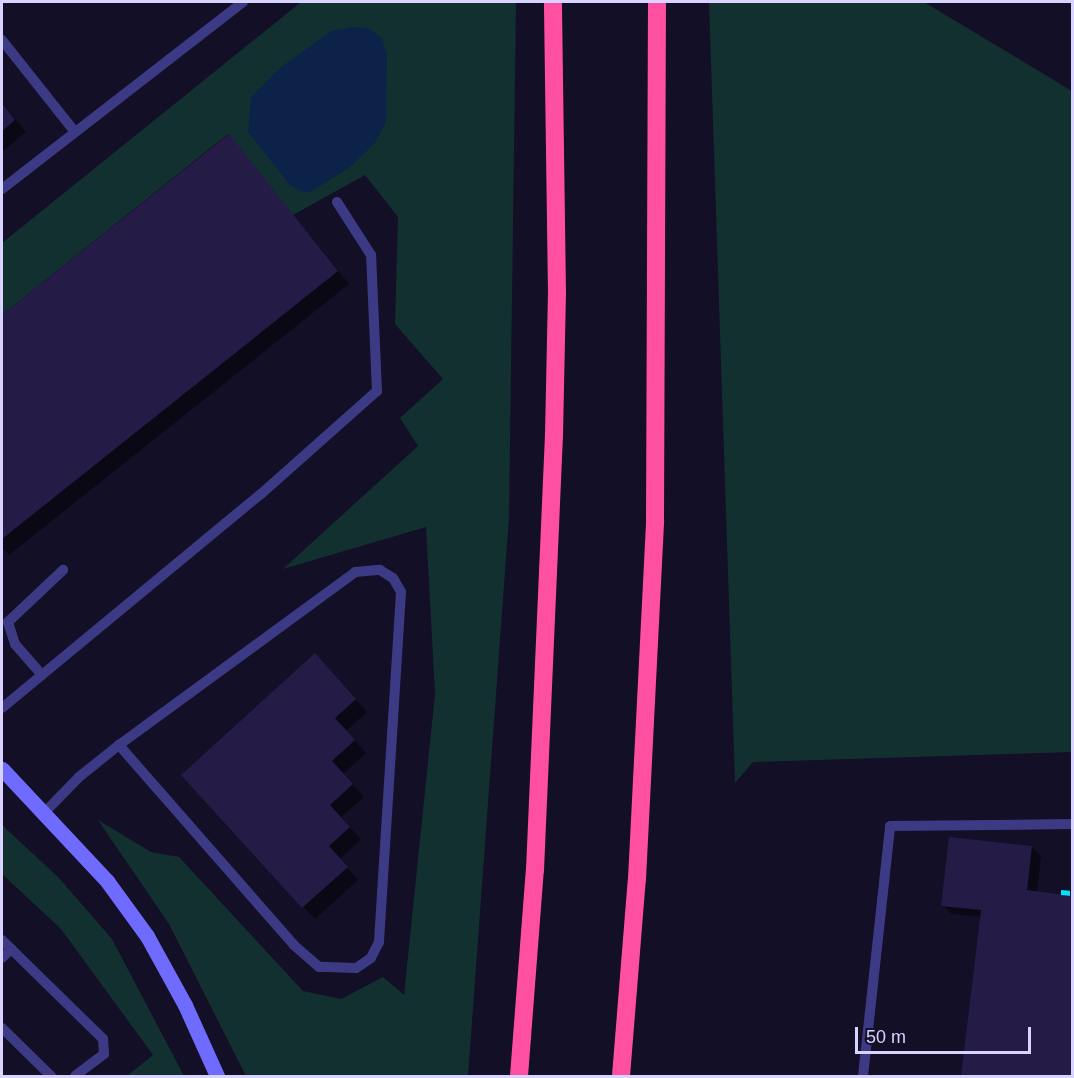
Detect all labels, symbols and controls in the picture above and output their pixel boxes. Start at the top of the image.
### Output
scale bar [858,1015,1034,1053]
text: 50 m [866,1027,906,1047]

